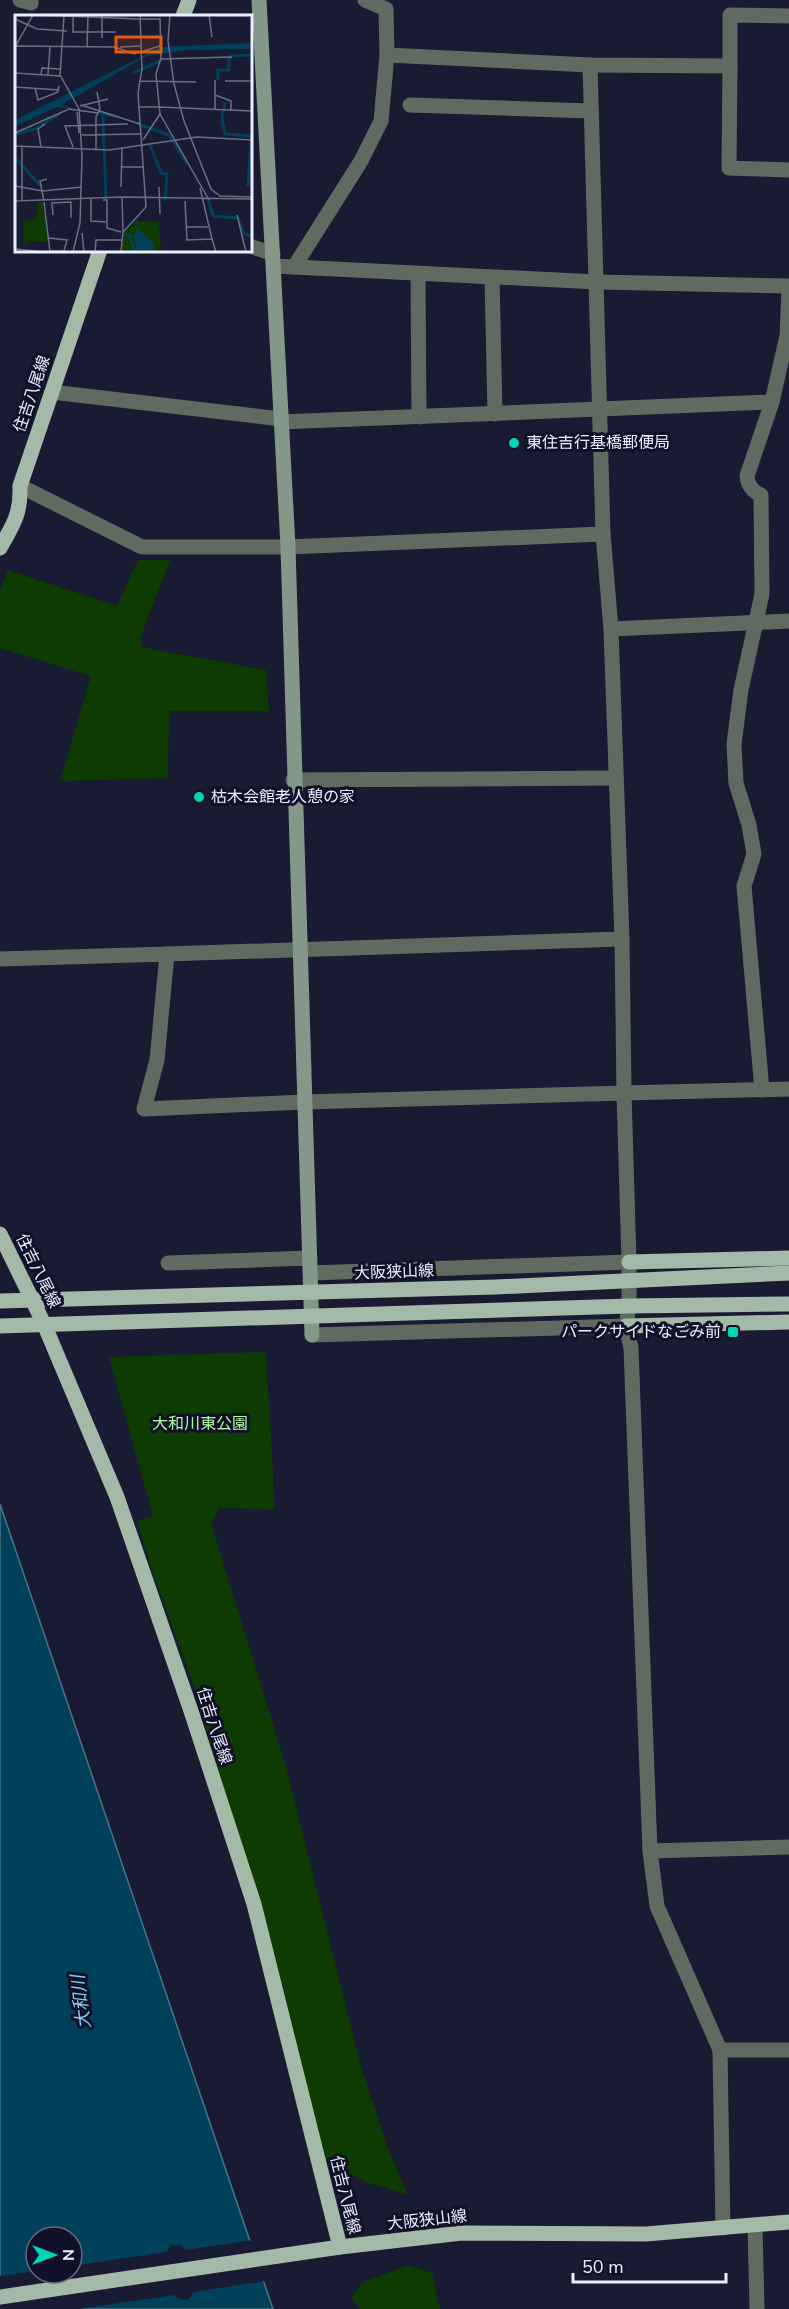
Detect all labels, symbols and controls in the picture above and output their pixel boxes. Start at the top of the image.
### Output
inset map [15,15,252,252]
street label: 住吉八尾線 [9,353,55,435]
place label: 東住吉行基橋郵便局 [526,432,670,454]
marker: 東住吉行基橋郵便局 [507,436,521,450]
place label: 枯木会館老人憩の家 [211,786,355,808]
marker: 枯木会館老人憩の家 [192,790,206,804]
street label: 住吉八尾線 [11,1230,65,1312]
street label: 大阪狭山線 [354,1260,434,1284]
place label: パークサイドなごみ前 [561,1321,721,1343]
marker: パークサイドなごみ前 [726,1325,740,1339]
park label: 大和川東公園 [152,1413,248,1435]
street label: 住吉八尾線 [191,1685,237,1767]
water label: 大和川 [66,1972,96,2030]
street label: 住吉八尾線 [325,2154,365,2236]
street label: 大阪狭山線 [386,2205,468,2235]
north arrow [24,2225,84,2285]
scale bar [573,2246,726,2284]
text: N [57,2249,79,2261]
text: 50 m [582,2255,624,2279]

